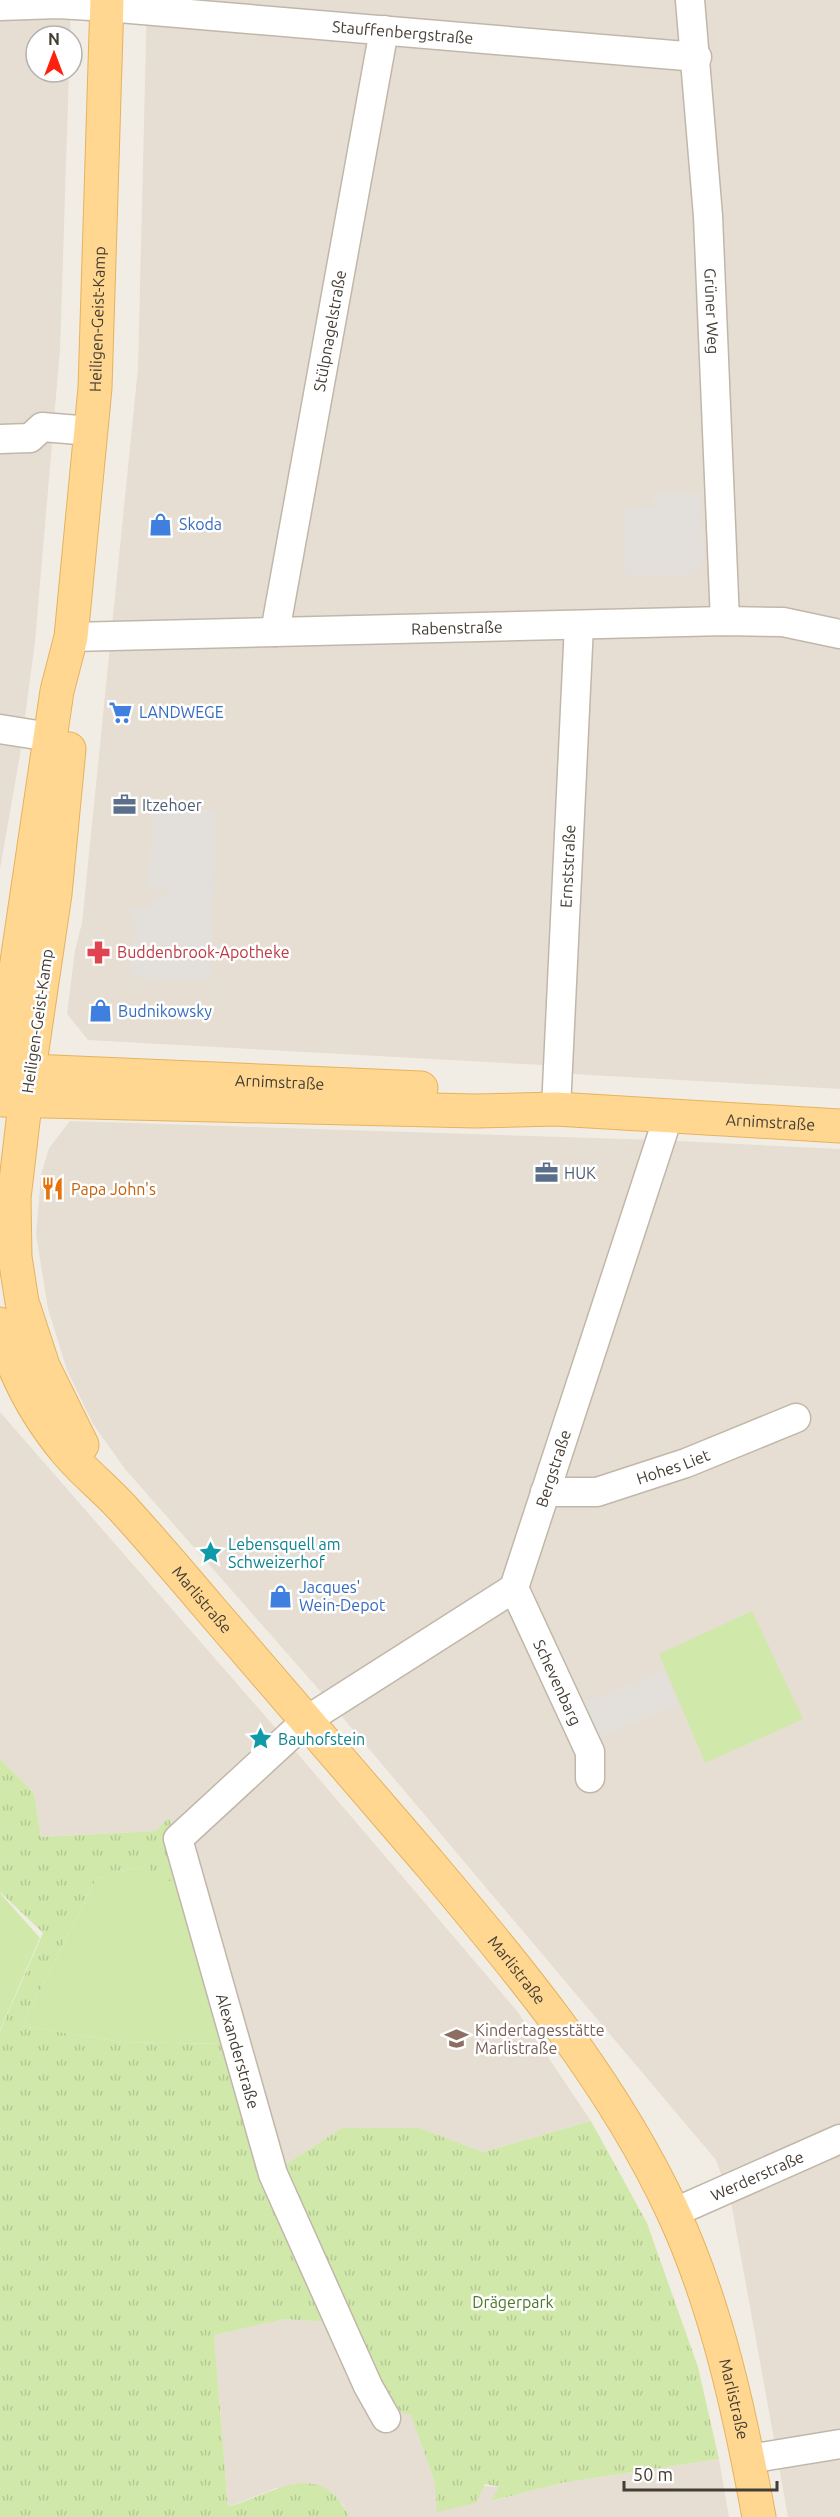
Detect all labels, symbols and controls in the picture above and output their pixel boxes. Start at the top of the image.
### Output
street label: Stauffenbergstraße [331,17,474,47]
north arrow [24,24,84,84]
text: N [48,30,60,48]
street label: Heiligen-Geist-Kamp [86,246,108,392]
street label: Grüner Weg [701,268,723,355]
street label: Stülpnagelstraße [310,269,349,393]
shop icon: Skoda [148,511,174,537]
place label: Skoda [179,515,222,533]
street label: Rabenstraße [411,617,503,638]
supermarket icon: LANDWEGE [108,699,134,725]
place label: LANDWEGE [139,703,224,721]
office icon: Itzehoer [111,792,137,818]
place label: Itzehoer [142,796,202,814]
street label: Ernststraße [557,824,579,908]
pharmacy icon: Buddenbrook-Apotheke [86,939,112,965]
place label: Buddenbrook-Apotheke [117,943,290,961]
street label: Heiligen-Geist-Kamp [18,948,56,1094]
shop icon: Budnikowsky [87,998,113,1024]
place label: Budnikowsky [118,1002,212,1020]
street label: Arnimstraße [235,1071,325,1093]
street label: Arnimstraße [725,1110,816,1133]
office icon: HUK [533,1160,559,1186]
place label: HUK [564,1164,596,1182]
restaurant icon: Papa John's [40,1176,66,1202]
place label: Papa John's [71,1180,156,1198]
street label: Bergstraße [532,1428,574,1509]
street label: Hohes Liet [634,1445,713,1488]
place label: Lebensquell am Schweizerhof [228,1535,341,1571]
place icon: Lebensquell am Schweizerhof [197,1540,223,1566]
street label: Marlistraße [169,1562,236,1637]
place label: Jacques' Wein-Depot [299,1578,386,1614]
shop icon: Jacques' Wein-Depot [268,1583,294,1609]
street label: Schevenbarg [530,1637,585,1728]
place icon: Bauhofstein [247,1726,273,1752]
place label: Bauhofstein [278,1730,365,1748]
street label: Marlistraße [484,1932,550,2008]
street label: Alexanderstraße [213,1991,263,2111]
place label: Kindertagesstätte Marlistraße [475,2021,605,2057]
school or university icon: Kindertagesstätte Marlistraße [444,2026,470,2052]
street label: Werderstraße [708,2147,806,2204]
park label: Drägerpark [472,2293,554,2311]
street label: Marlistraße [716,2357,753,2441]
scale bar [624,2454,777,2492]
text: 50 m [633,2464,673,2484]

